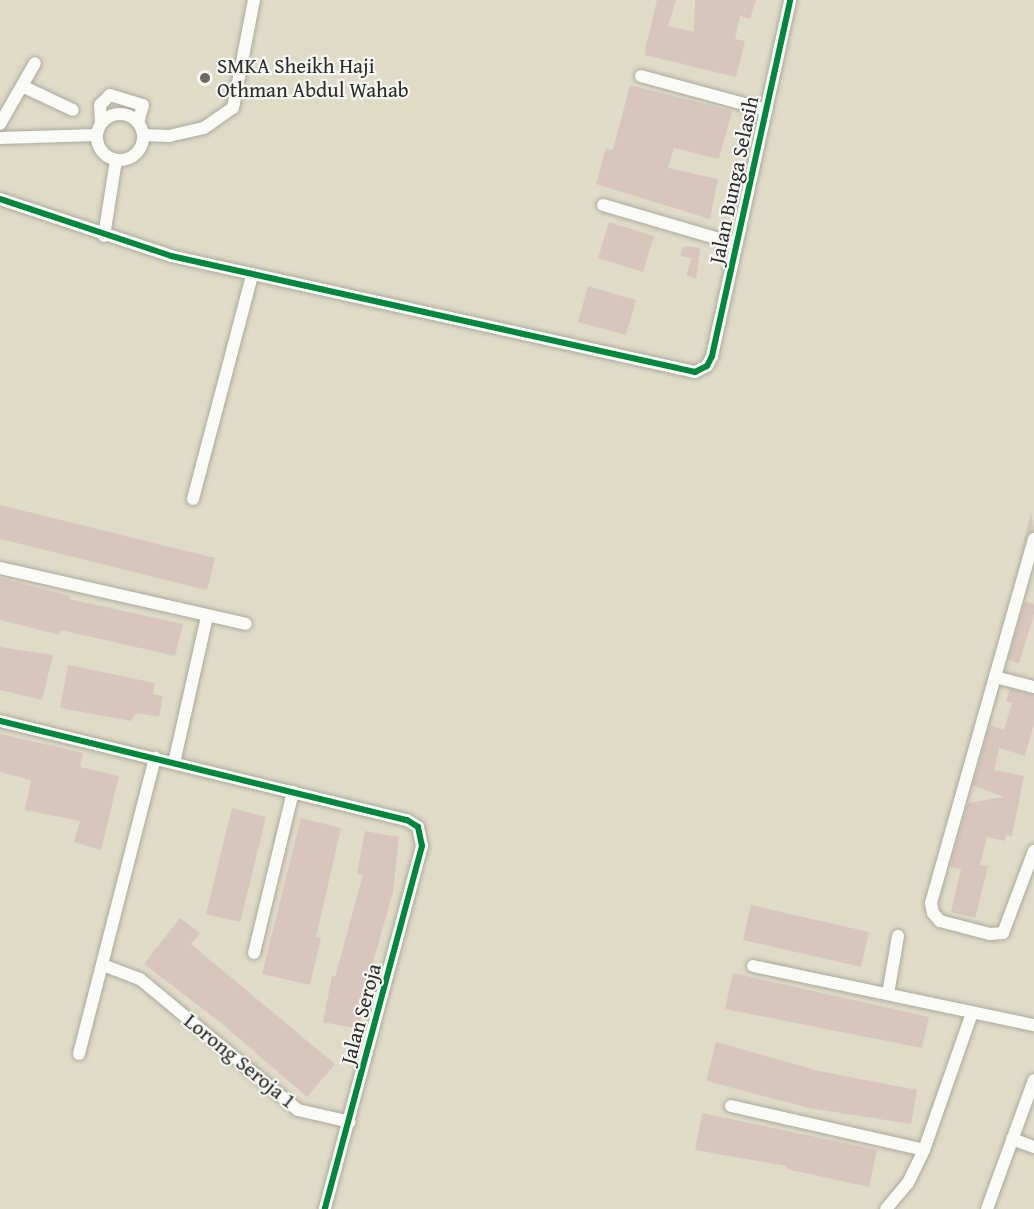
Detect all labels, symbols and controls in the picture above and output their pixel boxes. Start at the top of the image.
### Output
place label: SMKA Sheikh Haji Othman Abdul Wahab [217,53,409,103]
marker: SMKA Sheikh Haji Othman Abdul Wahab [198,71,212,85]
street label: Jalan Bunga Selasih [704,94,764,266]
street label: Jalan Seroja [335,961,387,1067]
street label: Lorong Seroja 1 [179,1008,301,1114]

